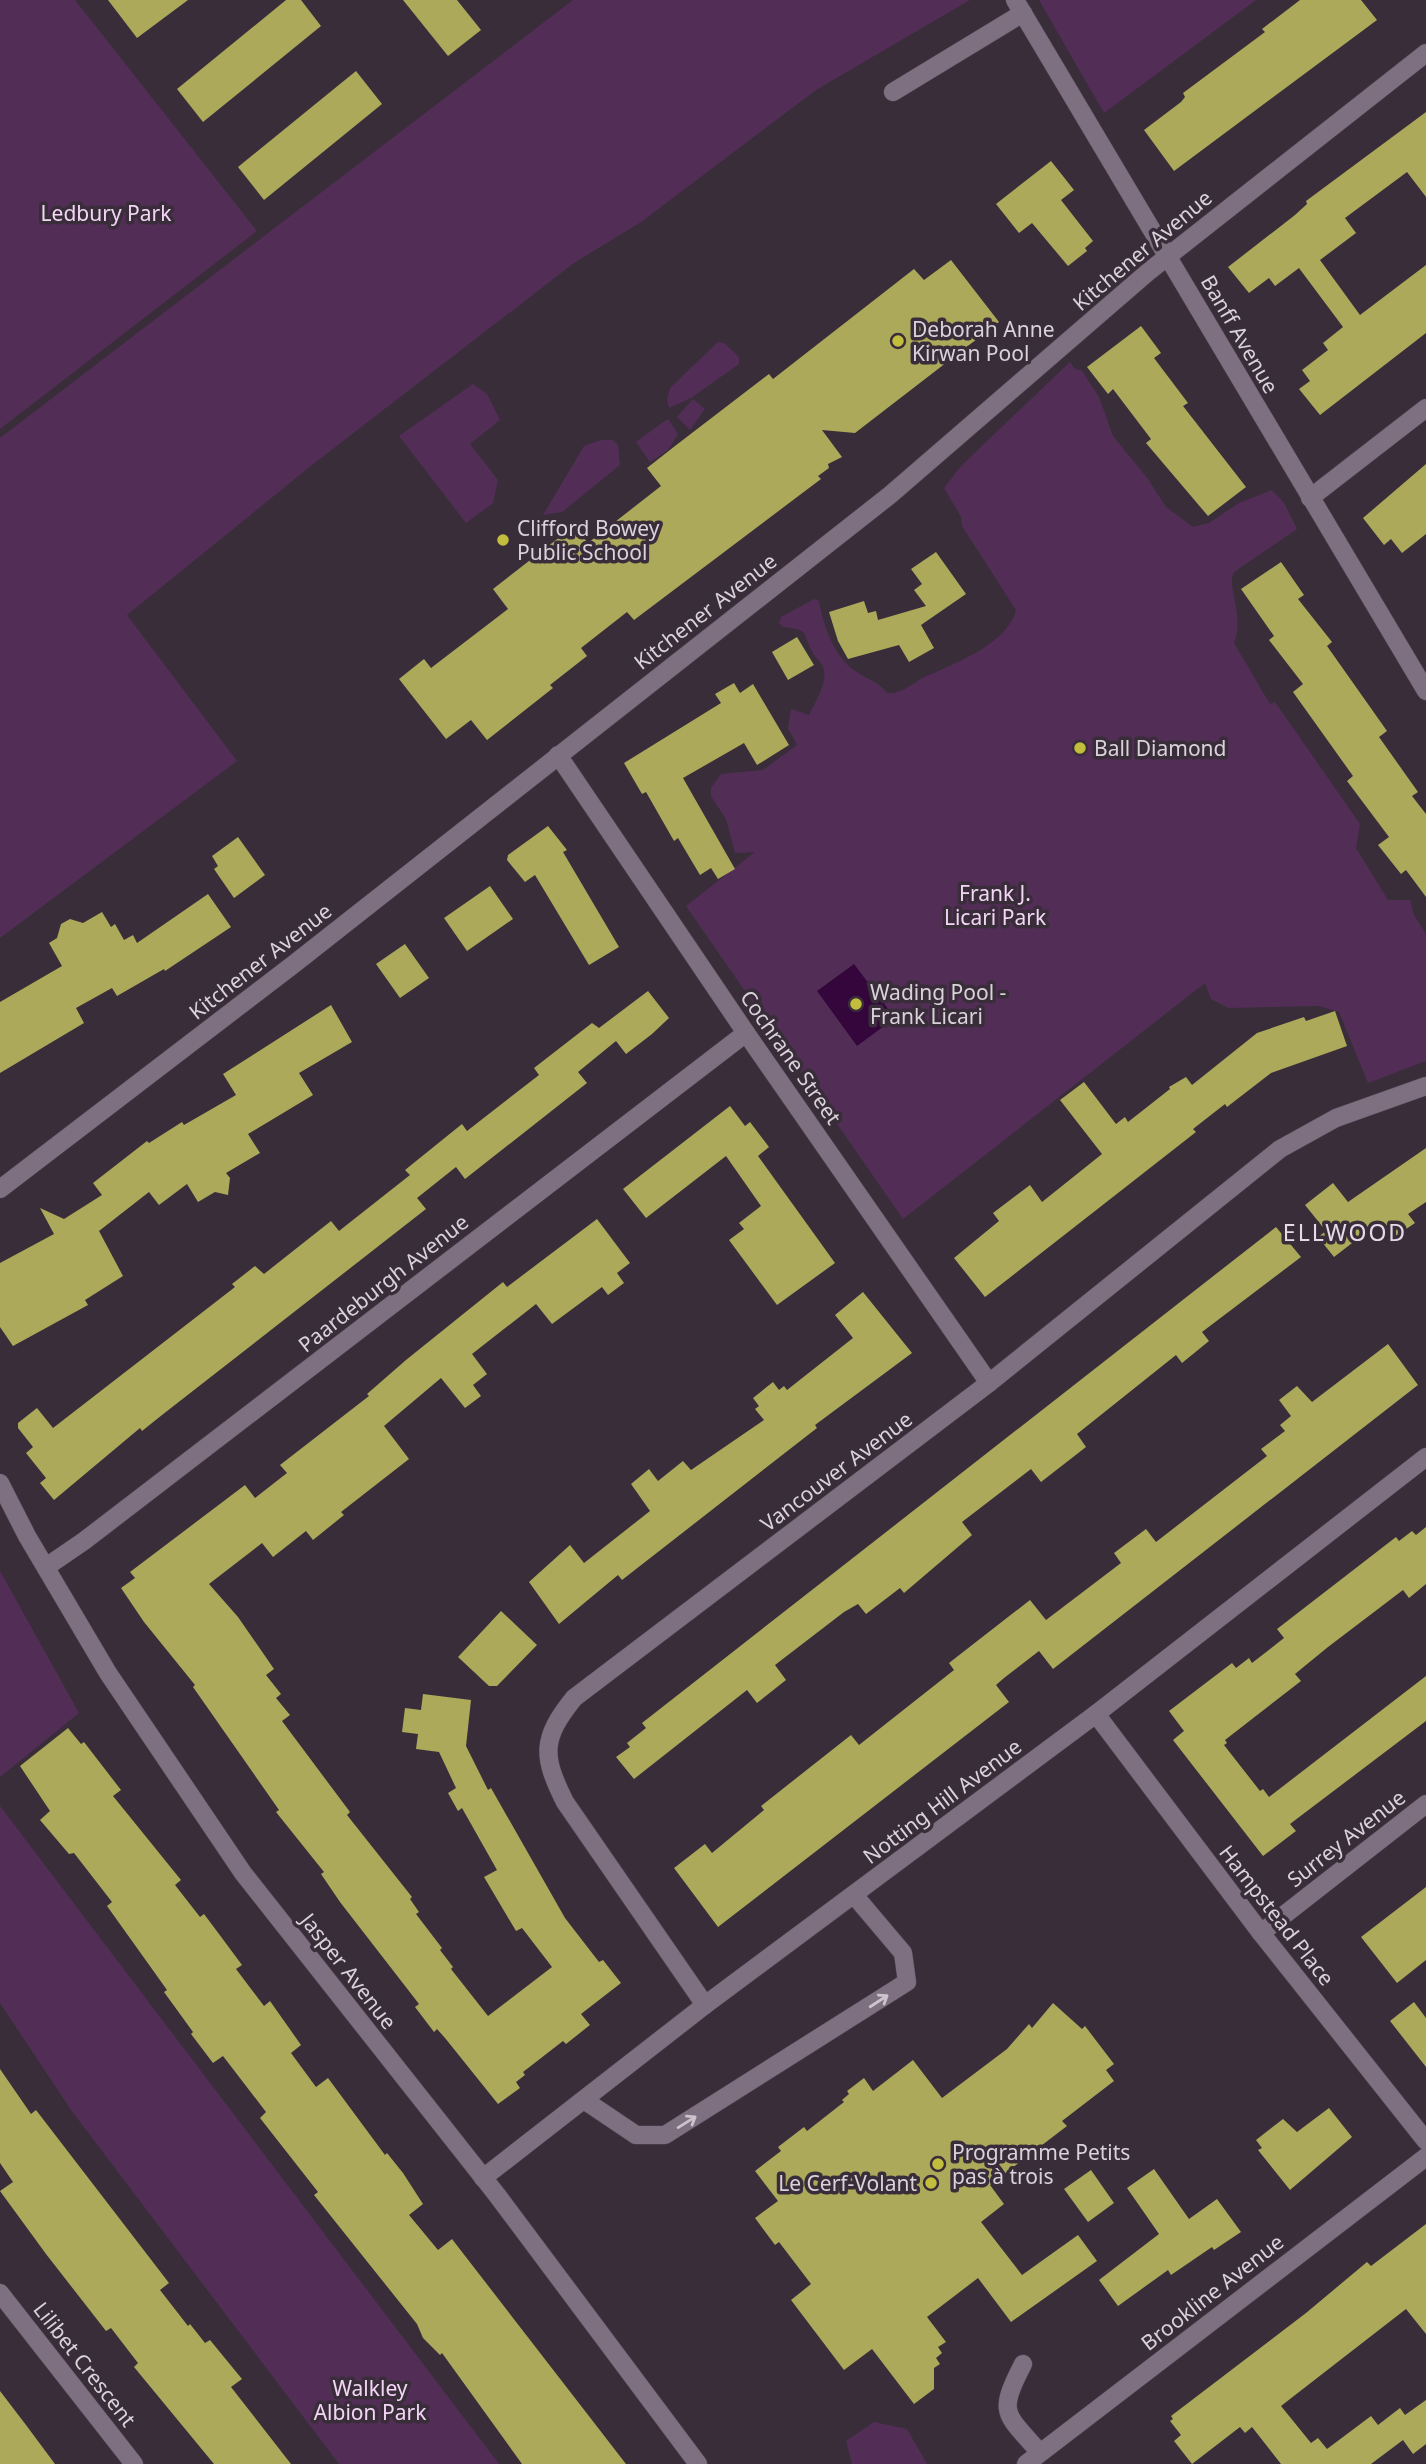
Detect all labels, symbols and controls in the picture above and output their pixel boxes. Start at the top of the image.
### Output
street label: Kitchener Avenue [1067,183,1217,317]
park label: Ledbury Park [41,199,172,227]
street label: Banff Avenue [1195,270,1285,398]
place label: Deborah Anne Kirwan Pool [912,315,1055,367]
marker: Deborah Anne Kirwan Pool [890,333,906,349]
place label: Clifford Bowey Public School [517,514,660,566]
marker: Clifford Bowey Public School [495,532,511,548]
street label: Kitchener Avenue [628,547,782,675]
place label: Ball Diamond [1094,734,1227,762]
marker: Ball Diamond [1072,740,1088,756]
park label: Frank J. Licari Park [944,879,1047,931]
street label: Kitchener Avenue [183,897,337,1025]
place label: Wading Pool - Frank Licari [870,978,1006,1030]
street label: Cochrane Street [734,984,848,1130]
marker: Wading Pool - Frank Licari [848,996,864,1012]
street label: Paardeburgh Avenue [292,1208,474,1358]
district label: ELLWOOD [1283,1216,1407,1248]
street label: Vancouver Avenue [754,1405,918,1537]
street label: Notting Hill Avenue [857,1732,1027,1870]
street label: Surrey Avenue [1281,1783,1411,1893]
street label: Hampstead Place [1213,1839,1341,1991]
street label: Jasper Avenue [294,1906,403,2035]
one-way arrow [869,1993,888,2008]
one-way arrow [676,2114,696,2128]
place label: Programme Petits pas à trois [952,2138,1130,2190]
marker: Programme Petits pas à trois [930,2156,946,2172]
place label: Le Cerf-Volant [778,2169,917,2197]
marker: Le Cerf-Volant [923,2175,939,2191]
street label: Brookline Avenue [1135,2228,1289,2356]
street label: Lilibet Crescent [27,2296,143,2432]
park label: Walkley Albion Park [314,2374,427,2426]

